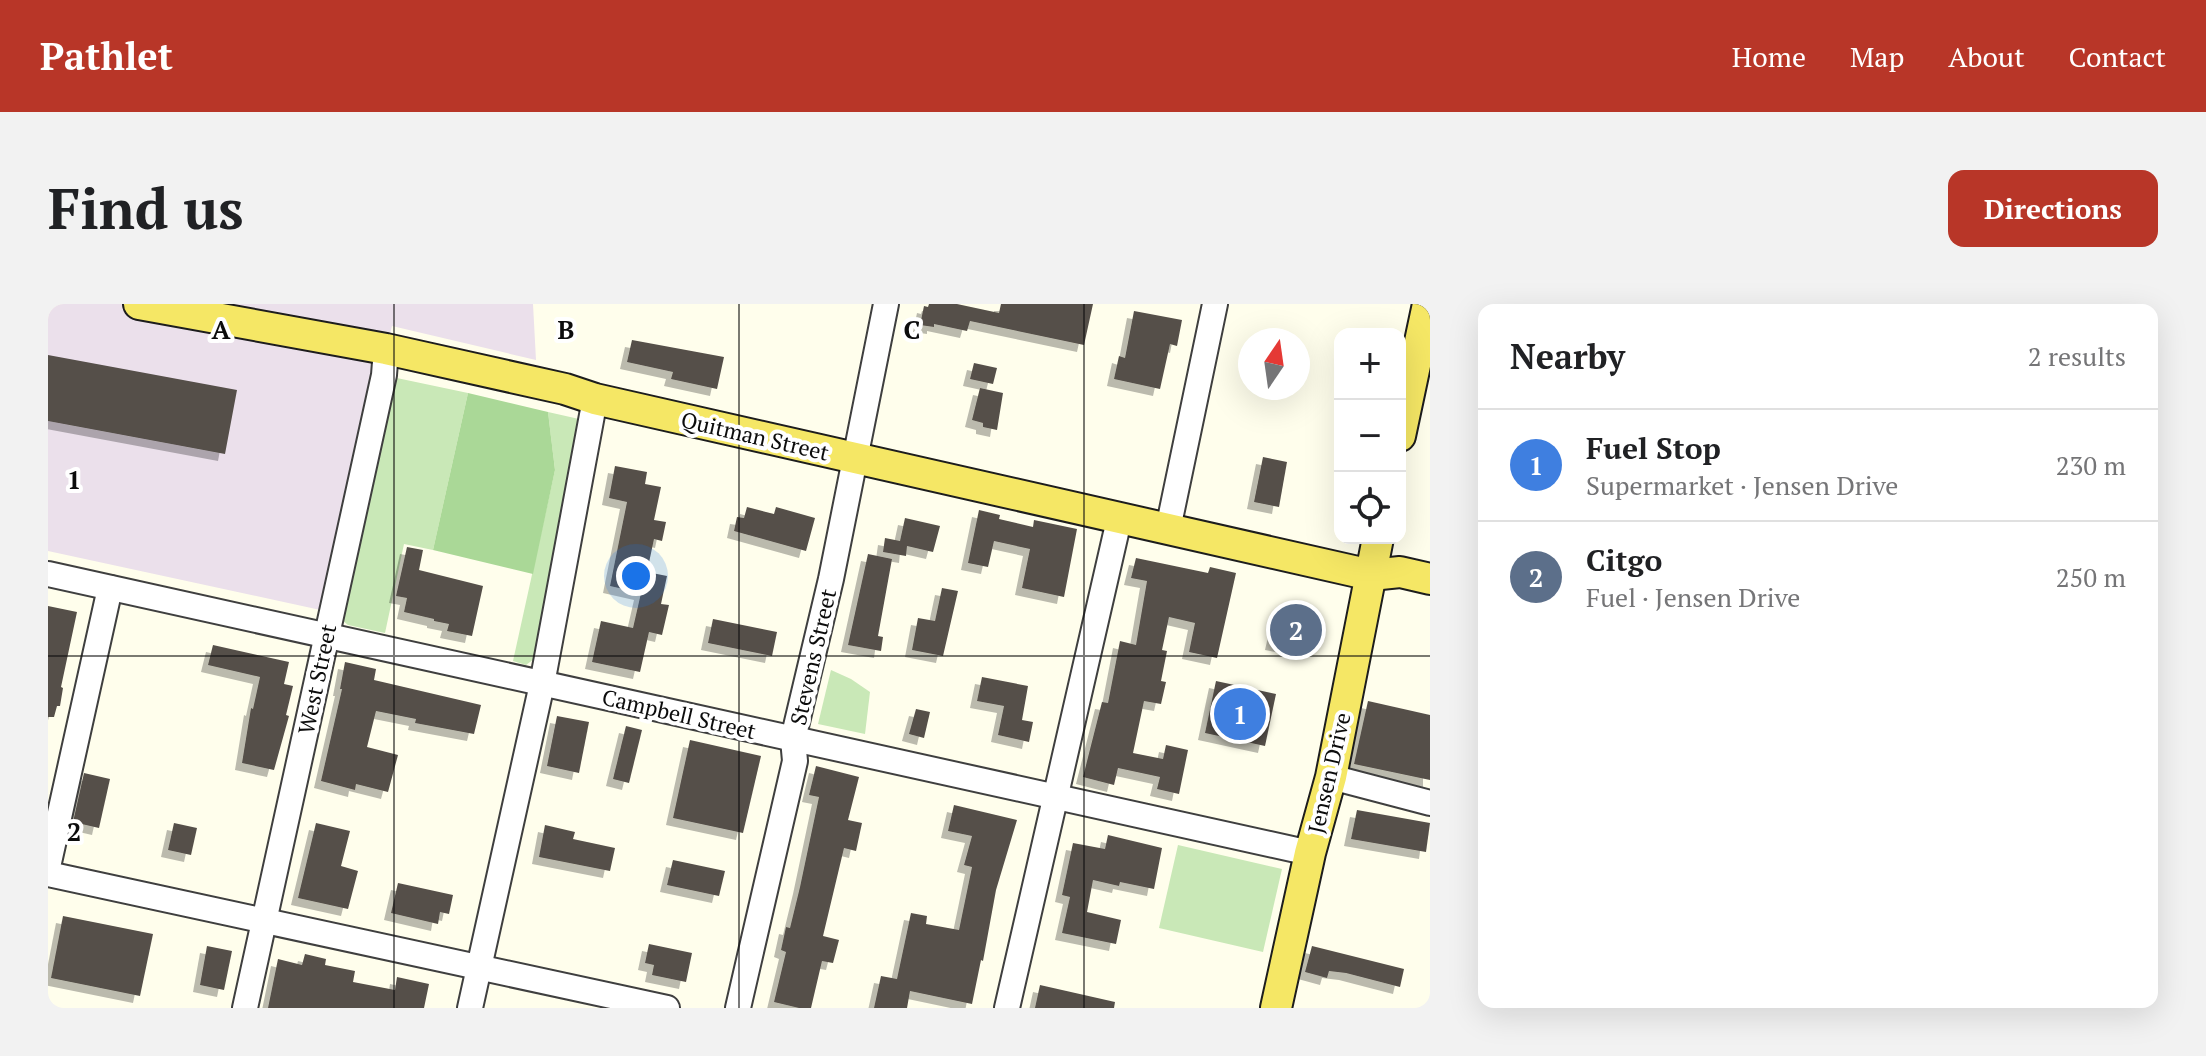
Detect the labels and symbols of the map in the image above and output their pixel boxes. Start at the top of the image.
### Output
text: A [212,312,231,346]
text: B [558,312,574,346]
text: C [904,312,920,346]
north arrow [1238,328,1310,400]
street label: Quitman Street [678,404,832,467]
text: 1 [67,462,81,496]
your location [616,556,656,596]
street label: Stevens Street [783,586,842,728]
pin: 2 [1270,600,1322,660]
street label: West Street [291,621,342,737]
street label: Campbell Street [599,682,759,745]
pin: 1 [1214,684,1266,744]
street label: Jensen Drive [1301,710,1356,836]
text: 2 [67,814,81,848]

